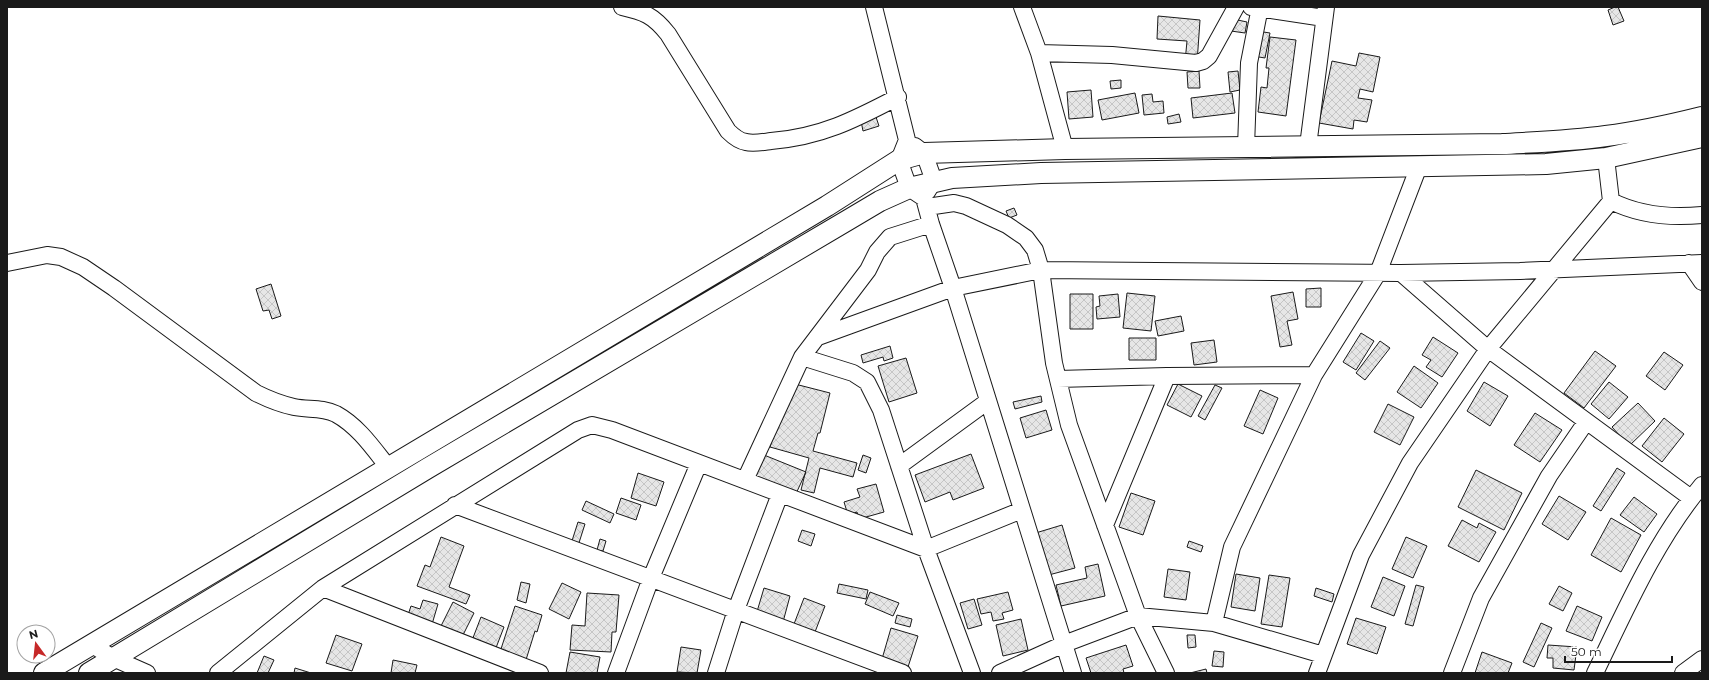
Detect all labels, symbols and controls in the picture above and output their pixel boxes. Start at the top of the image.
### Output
north arrow [16,624,56,664]
text: N [27,626,40,642]
scale bar [1565,638,1672,664]
text: 50 m [1571,644,1602,659]

